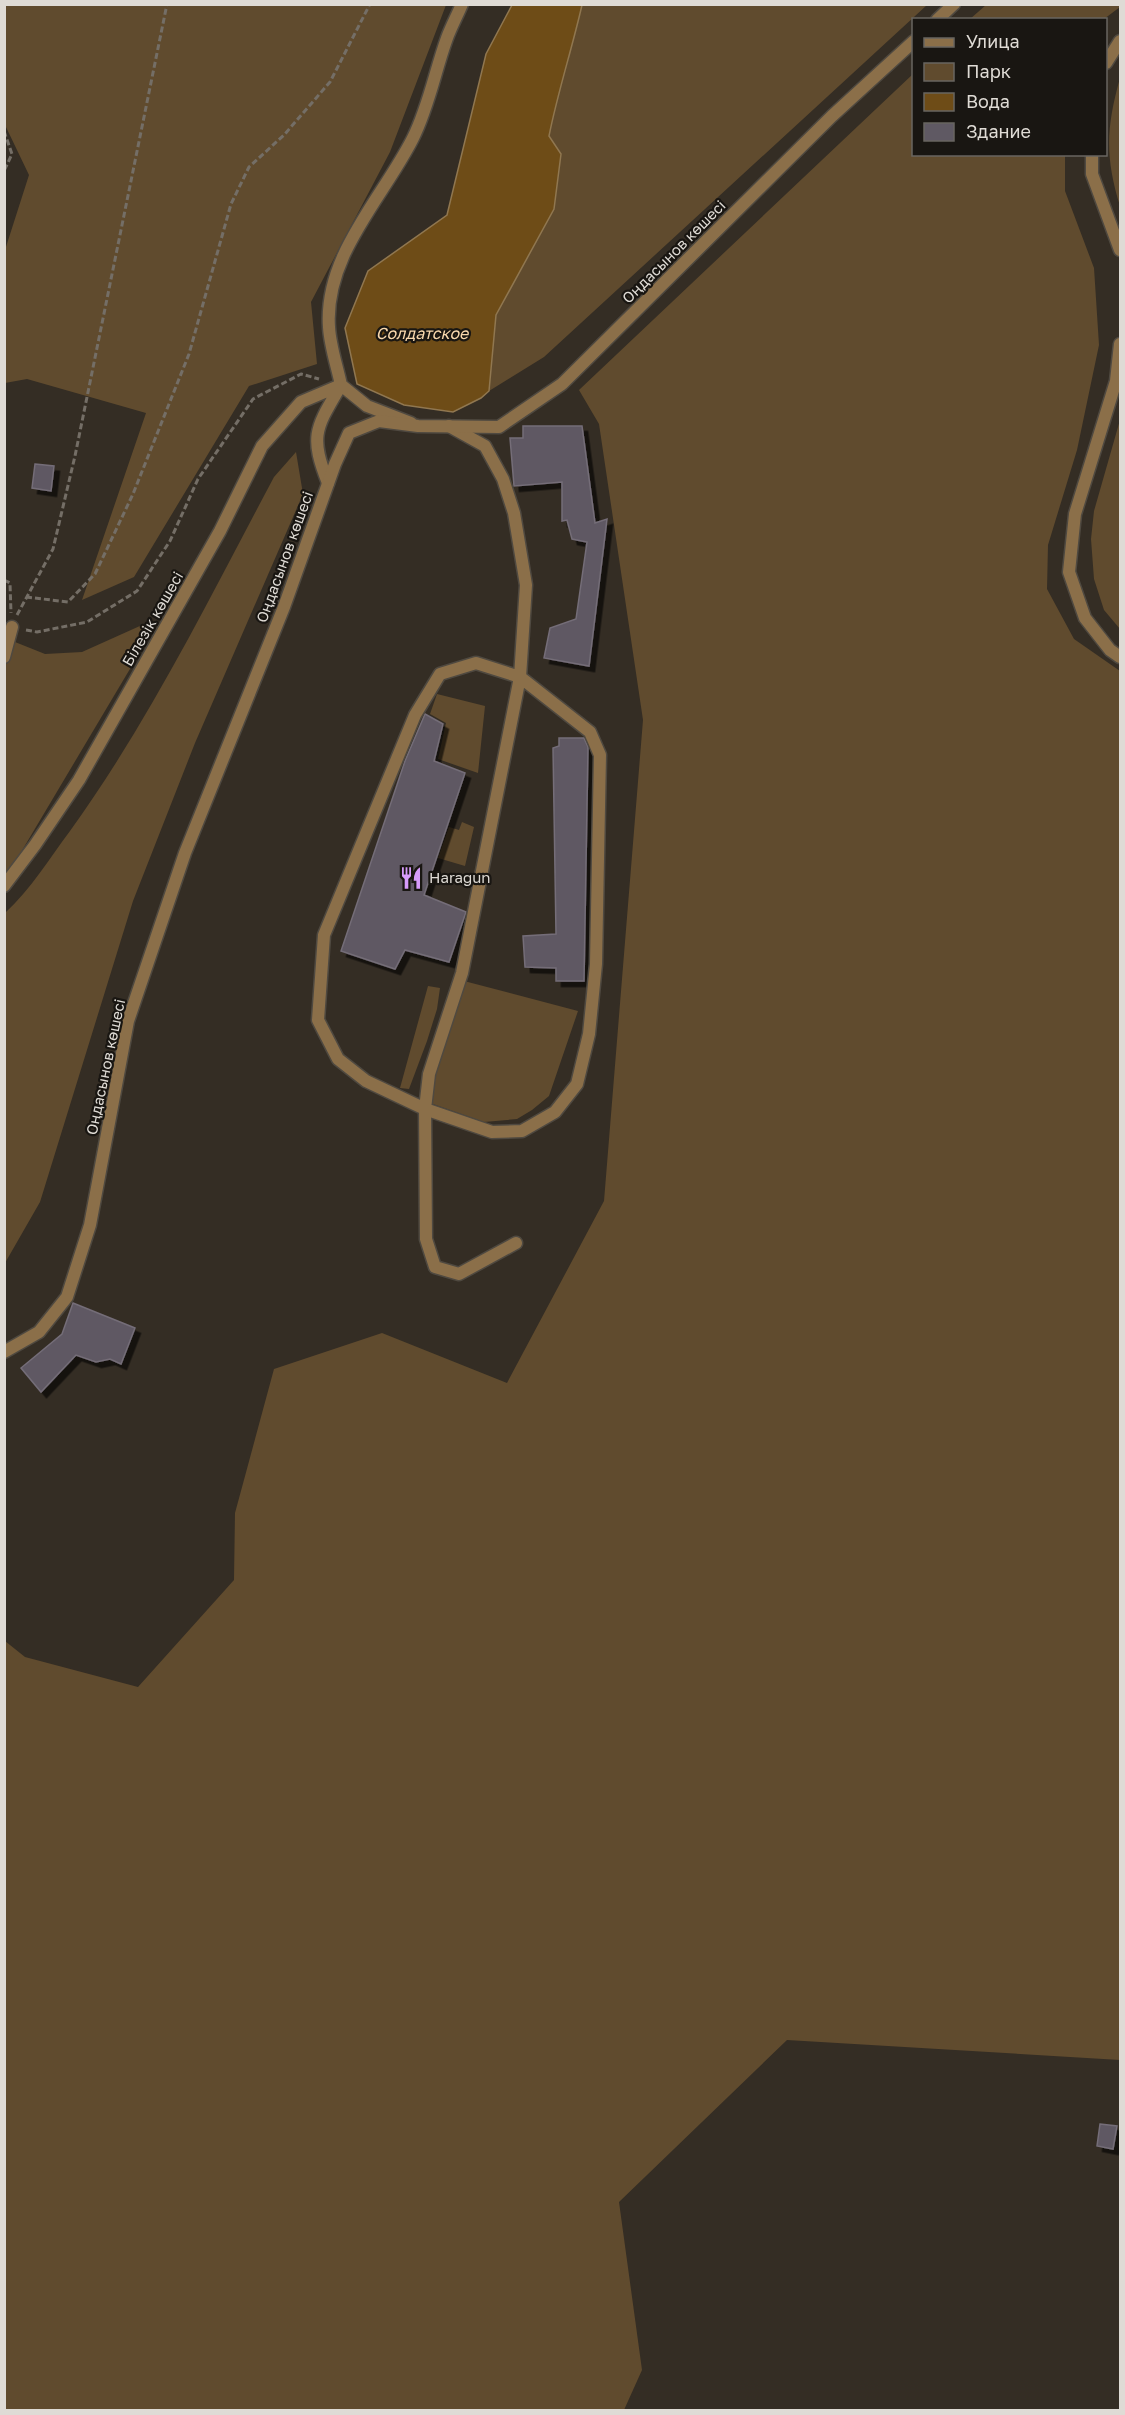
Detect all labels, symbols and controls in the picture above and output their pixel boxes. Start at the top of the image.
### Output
legend [912,18,1107,156]
text: Улица [966,30,1020,52]
text: Парк [966,60,1011,82]
text: Вода [966,90,1010,112]
text: Здание [966,120,1031,142]
street label: Оңдасынов көшесі [618,196,729,307]
water label: Солдатское [376,323,470,343]
street label: Оңдасынов көшесі [252,488,316,625]
street label: Білезік көшесі [118,568,186,669]
restaurant icon: Haragun [398,865,424,891]
place label: Haragun [429,868,491,886]
street label: Оңдасынов көшесі [82,997,128,1136]

